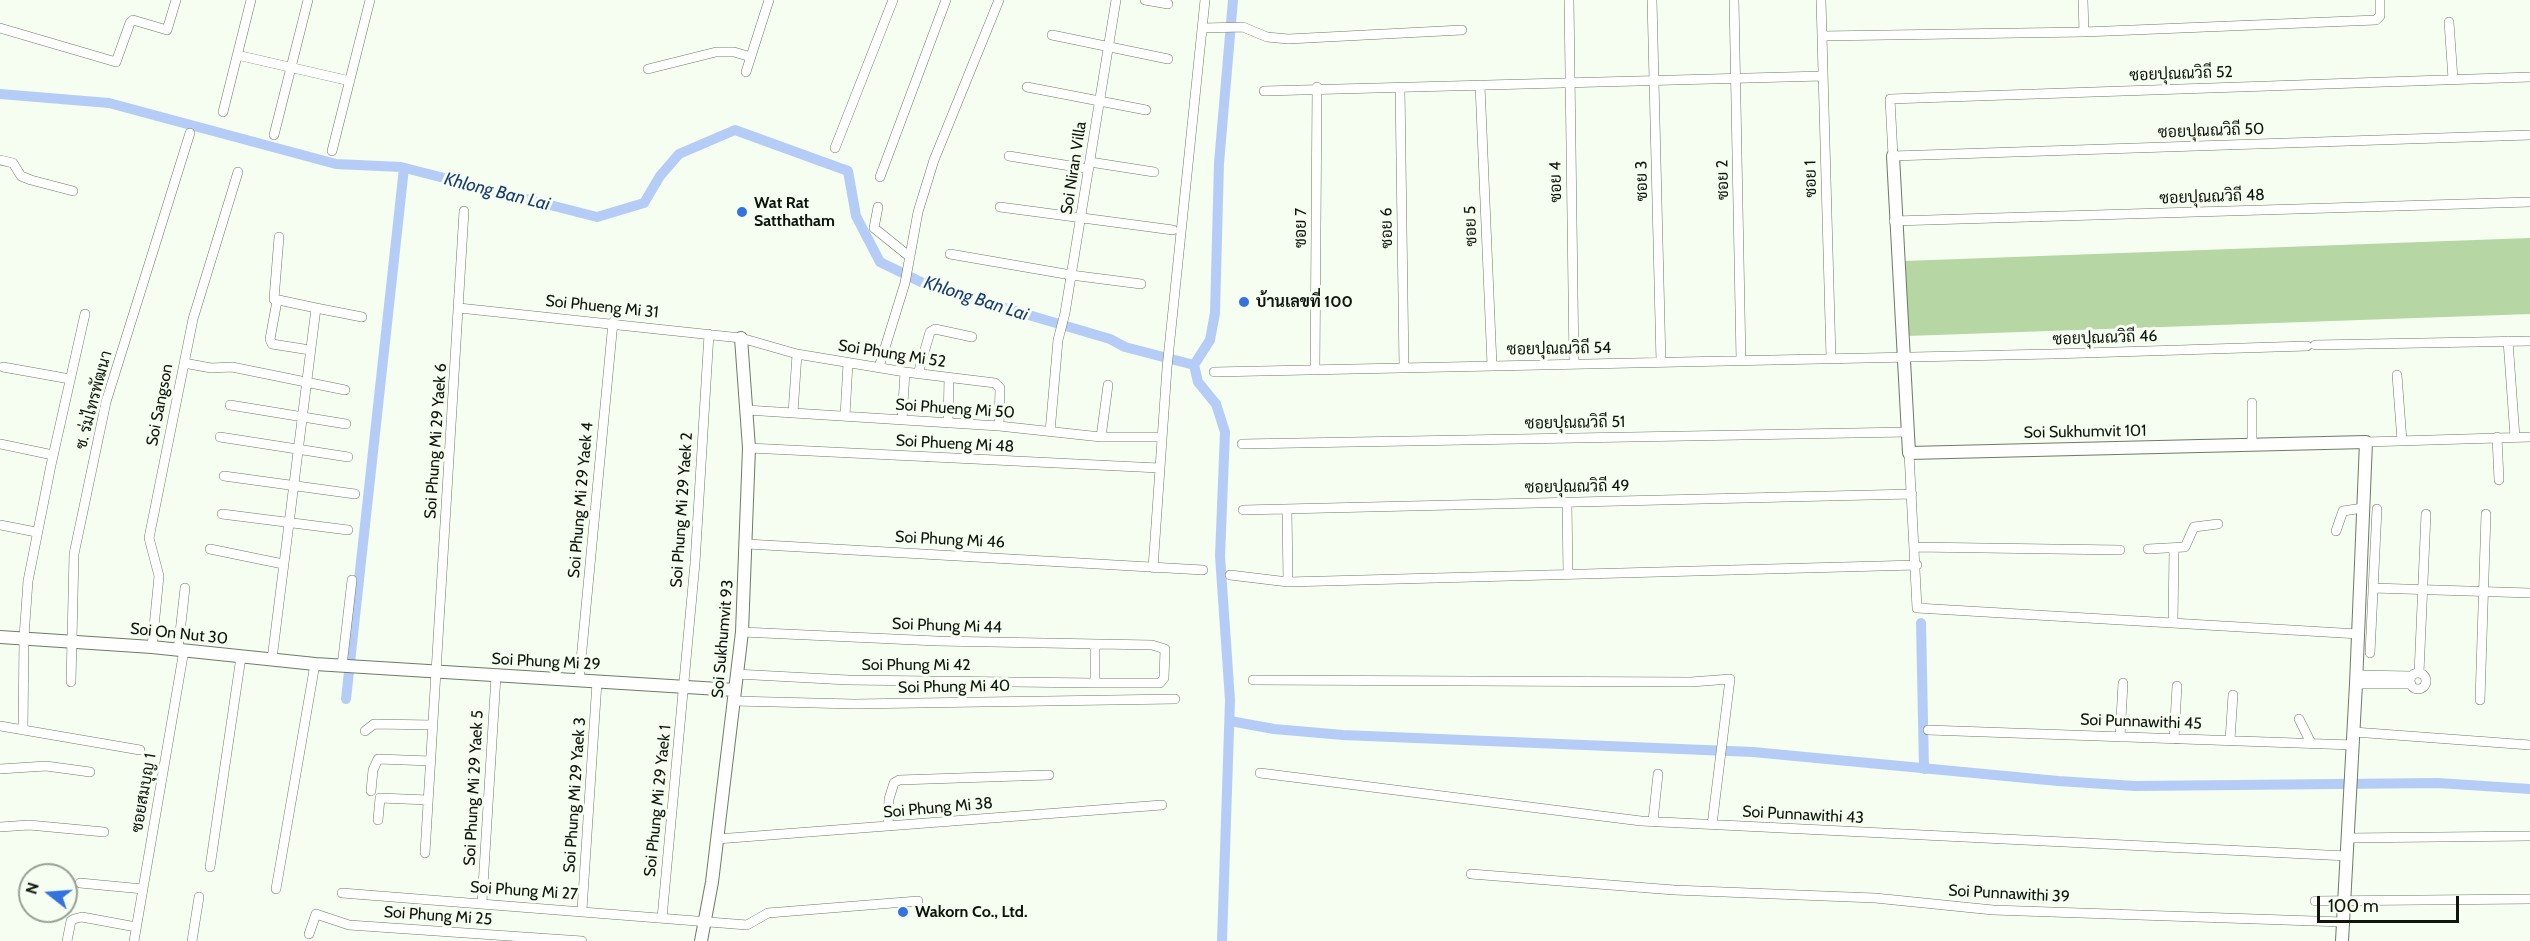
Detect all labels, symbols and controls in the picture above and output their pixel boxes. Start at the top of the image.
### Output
street label: ซอยปุณณวิถี 52 [2129,63,2233,85]
street label: Soi Niran Villa [1057,120,1091,216]
street label: ซอยปุณณวิถี 50 [2158,120,2264,142]
street label: ซอย 2 [1713,160,1733,200]
street label: ซอย 1 [1801,160,1821,198]
street label: ซอย 4 [1546,161,1566,203]
street label: ซอย 3 [1632,161,1652,201]
water label: Khlong Ban Lai [442,168,552,216]
street label: ซอยปุณณวิถี 48 [2159,186,2265,208]
place label: Wat Rat Satthatham [754,193,835,231]
marker: Wat Rat Satthatham [735,205,749,219]
street label: ซอย 5 [1461,205,1481,247]
street label: ซอย 6 [1377,207,1397,249]
street label: ซอย 7 [1291,208,1311,248]
water label: Khlong Ban Lai [921,272,1031,326]
street label: Soi Phueng Mi 31 [544,292,660,322]
place label: บ้านเลขที่ 100 [1256,292,1353,312]
marker: บ้านเลขที่ 100 [1237,295,1251,309]
street label: ซอยปุณณวิถี 46 [2052,327,2158,349]
street label: Soi Phung Mi 52 [837,336,947,372]
street label: ซอยปุณณวิถี 54 [1507,338,1611,360]
street label: ซ. ร่มไทรพัฒนา [72,348,116,452]
street label: Soi Sangson [143,362,177,448]
street label: Soi Phung Mi 29 Yaek 6 [421,362,451,520]
street label: Soi Phueng Mi 50 [895,395,1015,423]
street label: ซอยปุณณวิถี 51 [1525,413,1625,433]
street label: Soi Phung Mi 29 Yaek 4 [565,421,597,579]
street label: Soi Sukhumvit 101 [2024,421,2146,443]
street label: Soi Phueng Mi 48 [895,431,1015,457]
street label: Soi Phung Mi 29 Yaek 2 [667,432,697,588]
street label: ซอยปุณณวิถี 49 [1524,476,1630,498]
street label: Soi Phung Mi 46 [895,528,1005,552]
street label: Soi Sukhumvit 93 [708,579,738,699]
street label: Soi Phung Mi 44 [892,614,1002,638]
street label: Soi On Nut 30 [129,619,229,649]
street label: Soi Phung Mi 29 [491,650,601,674]
street label: Soi Phung Mi 42 [861,655,971,675]
street label: Soi Phung Mi 40 [898,676,1010,698]
street label: Soi Phung Mi 29 Yaek 5 [460,710,488,866]
street label: Soi Punnawithi 45 [2080,710,2202,734]
street label: Soi Phung Mi 29 Yaek 3 [560,717,590,873]
street label: Soi Phung Mi 29 Yaek 1 [640,724,676,878]
street label: ซอยสมบุญ 1 [128,752,160,834]
street label: Soi Phung Mi 38 [882,794,994,822]
street label: Soi Punnawithi 43 [1742,802,1864,828]
north arrow [18,863,78,923]
street label: Soi Phung Mi 27 [469,878,579,904]
text: N [21,880,43,896]
street label: Soi Punnawithi 39 [1948,881,2070,907]
scale bar [2320,884,2462,922]
text: 100 m [2328,895,2379,917]
place label: Wakorn Co., Ltd. [915,902,1028,922]
street label: Soi Phung Mi 25 [383,903,493,929]
marker: Wakorn Co., Ltd. [896,905,910,919]

